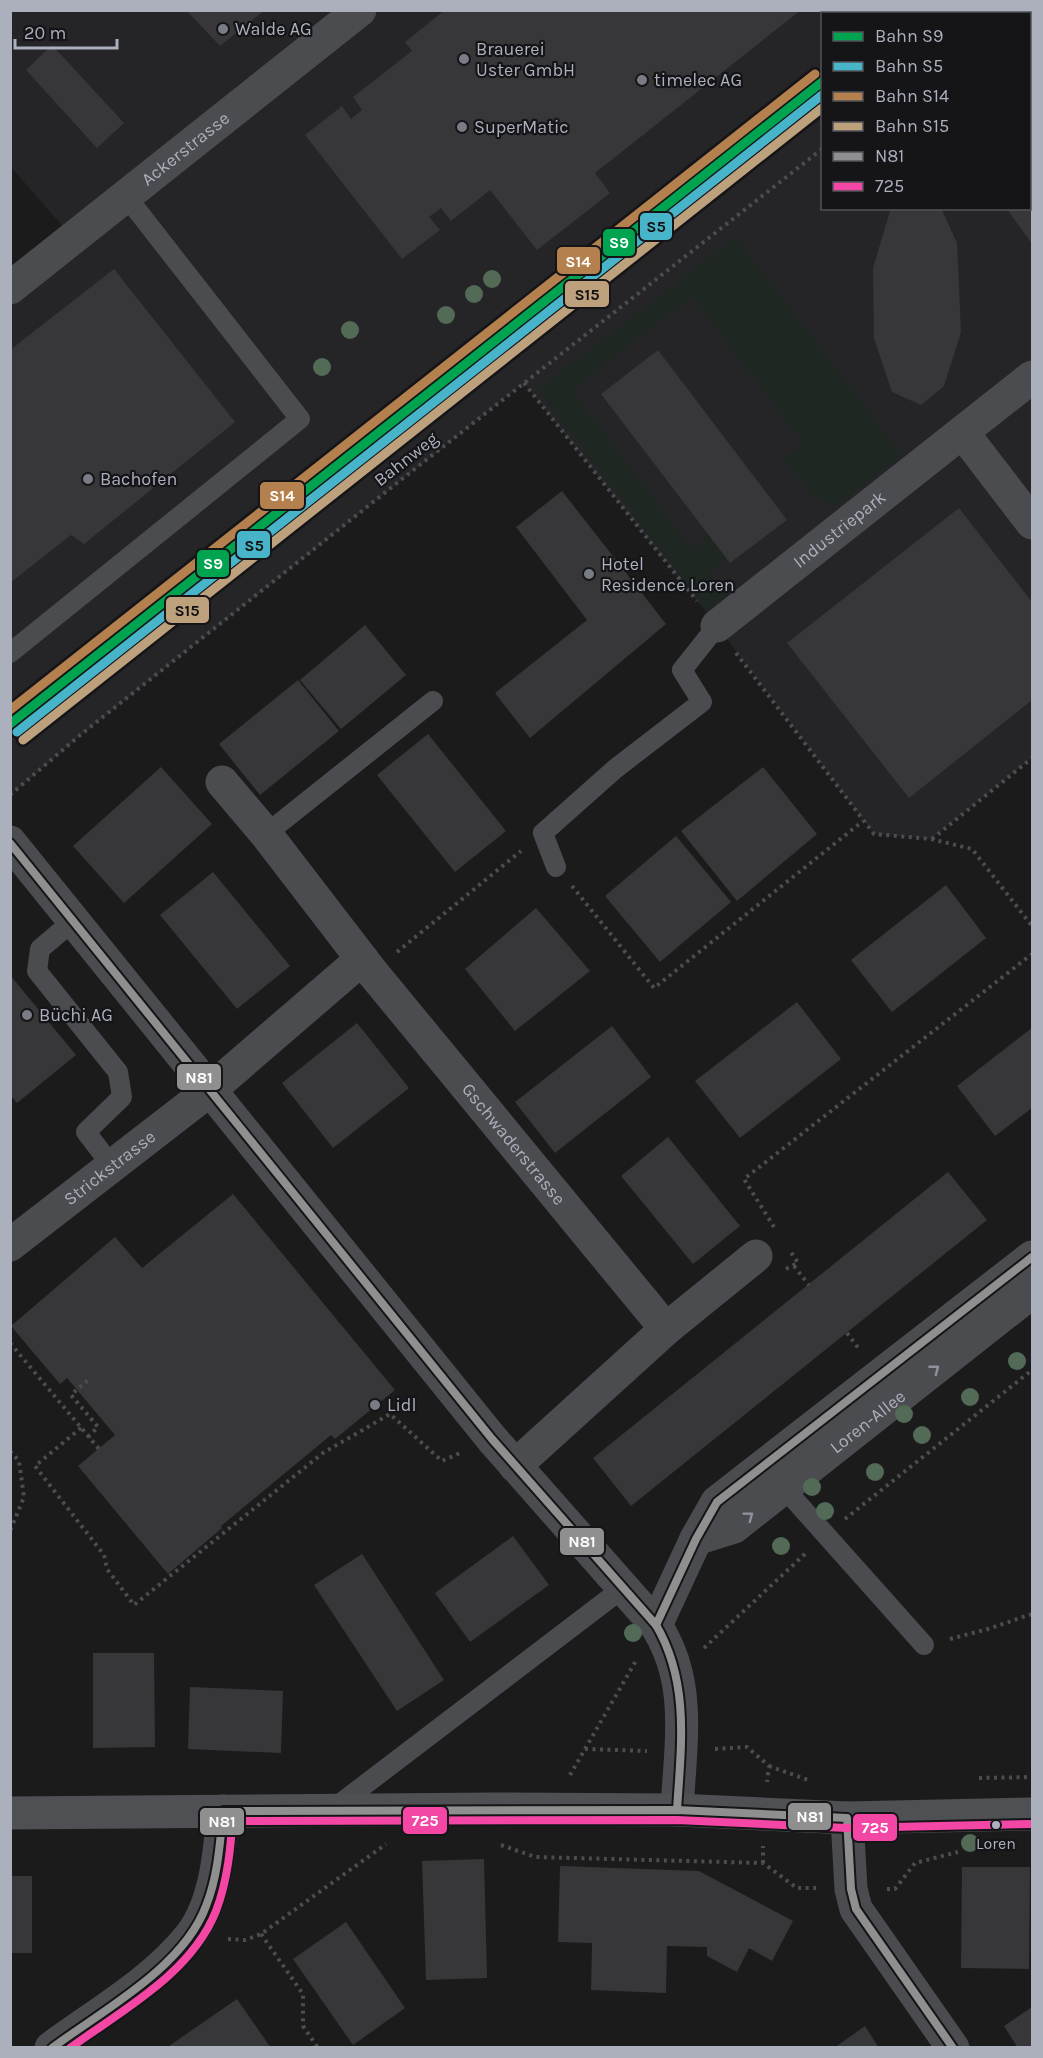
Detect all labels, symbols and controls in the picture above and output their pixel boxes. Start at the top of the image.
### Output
scale bar [15,12,117,50]
legend [821,12,1031,210]
place label: Walde AG [235,18,312,40]
text: 20 m [24,22,66,44]
marker: Walde AG [216,22,230,36]
text: Bahn S9 [875,25,943,47]
place label: Brauerei Uster GmbH [476,38,575,81]
marker: Brauerei Uster GmbH [457,52,471,66]
text: Bahn S5 [875,55,943,77]
place label: timelec AG [654,69,742,91]
marker: timelec AG [635,73,649,87]
text: Bahn S14 [875,85,949,107]
street label: Ackerstrasse [137,107,234,190]
text: Bahn S15 [875,115,949,137]
place label: SuperMatic [474,116,569,138]
marker: SuperMatic [455,120,469,134]
text: N81 [875,145,904,167]
text: 725 [875,175,904,197]
line badge: S5 [639,212,673,241]
text: S5 [646,217,666,236]
line badge: S9 [602,228,636,257]
text: S9 [609,233,629,252]
line badge: S14 [556,246,601,275]
text: S14 [565,252,591,271]
line badge: S15 [564,280,610,308]
text: S15 [574,285,600,304]
street label: Bahnweg [370,427,442,491]
place label: Bachofen [100,468,177,490]
marker: Bachofen [81,472,95,486]
line badge: S14 [259,481,305,510]
text: S14 [269,486,295,505]
street label: Industriepark [789,486,890,573]
line badge: S5 [236,530,271,559]
text: S5 [244,536,264,555]
line badge: S9 [196,549,230,578]
place label: Hotel Residence Loren [601,553,735,596]
text: S9 [203,554,223,573]
marker: Hotel Residence Loren [582,567,596,581]
line badge: S15 [165,596,210,624]
text: S15 [174,601,200,620]
place label: Büchi AG [39,1004,113,1026]
marker: Büchi AG [20,1008,34,1022]
line badge: N81 [176,1063,222,1091]
text: N81 [185,1068,213,1087]
street label: Gschwaderstrasse [457,1079,570,1210]
street label: Strickstrasse [59,1125,160,1210]
one-way arrow [928,1366,939,1377]
street label: Loren-Allee [825,1385,910,1458]
place label: Lidl [387,1394,416,1416]
marker: Lidl [368,1398,382,1412]
one-way arrow [742,1512,753,1523]
line badge: N81 [559,1527,605,1556]
text: N81 [568,1532,596,1551]
line badge: N81 [787,1802,832,1831]
line badge: 725 [402,1806,448,1835]
line badge: N81 [199,1807,245,1836]
text: N81 [796,1807,824,1826]
text: 725 [412,1811,438,1830]
text: N81 [208,1812,236,1831]
line badge: 725 [852,1813,898,1842]
text: 725 [862,1818,888,1837]
marker: Loren [990,1819,1002,1831]
place label: Loren [976,1834,1016,1853]

